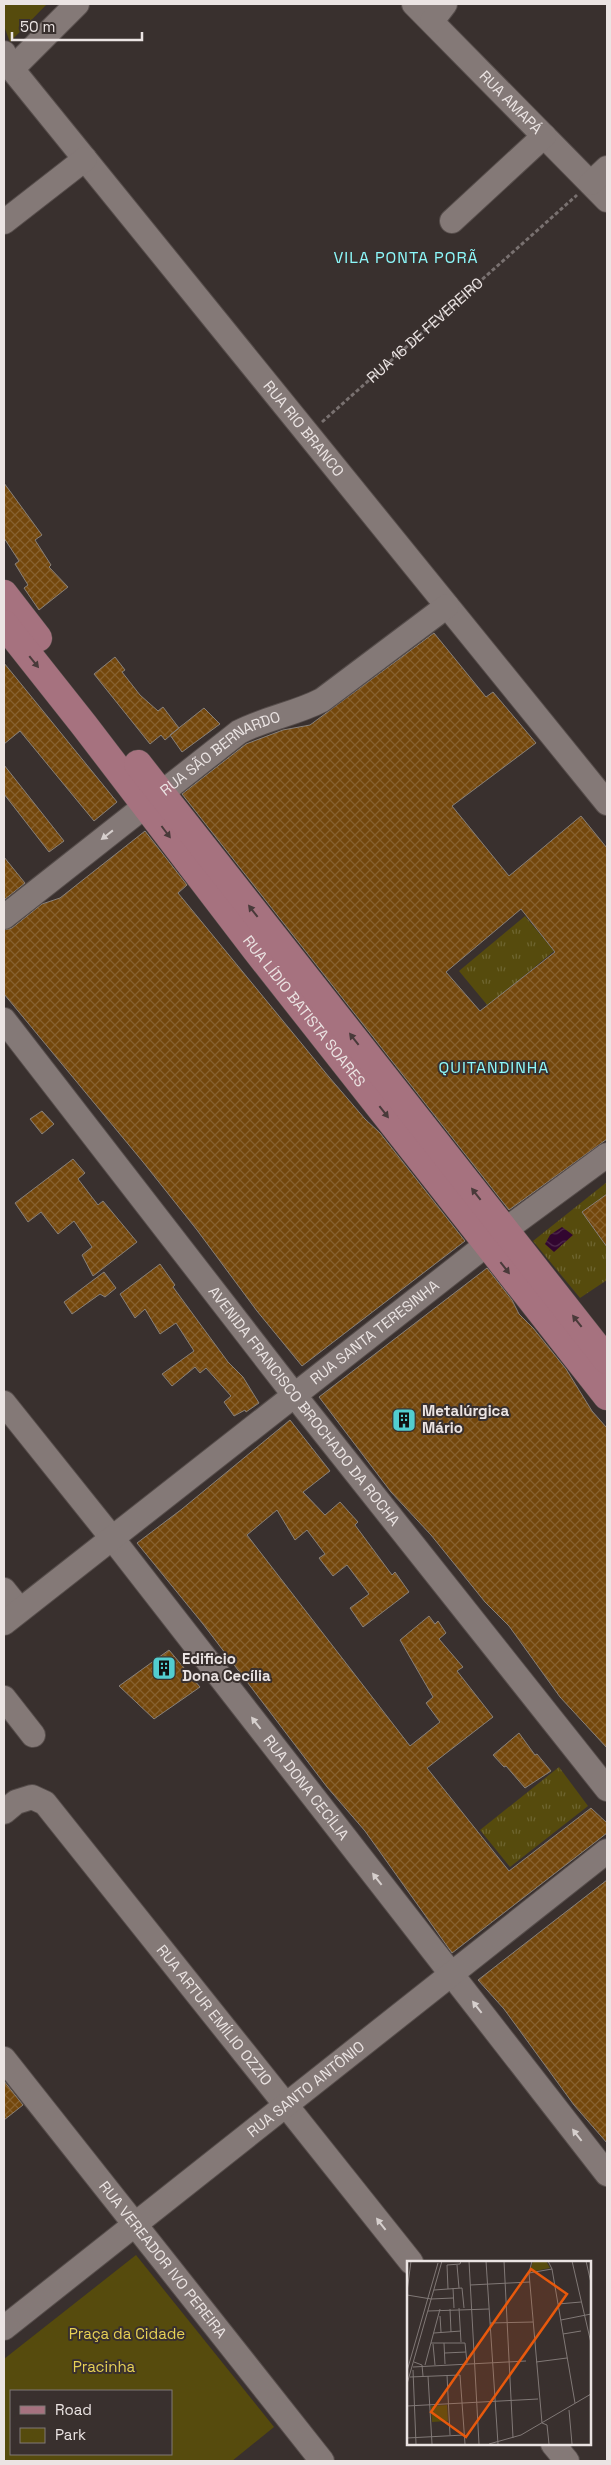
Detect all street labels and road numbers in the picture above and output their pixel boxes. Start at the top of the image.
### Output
street label: RUA AMAPÁ [476,66,547,138]
street label: RUA 16 DE FEVEREIRO [363,273,487,387]
street label: RUA RIO BRANCO [260,377,349,480]
street label: RUA SÃO BERNARDO [156,707,282,800]
street label: RUA LÍDIO BATISTA SOARES [239,931,370,1091]
street label: RUA SANTA TERESINHA [306,1275,443,1388]
street label: AVENIDA FRANCISCO BROCHADO DA ROCHA [204,1282,405,1530]
street label: RUA DONA CECÍLIA [260,1731,354,1844]
street label: RUA ARTUR EMÍLIO OZZIO [153,1941,276,2089]
street label: RUA SANTO ANTÔNIO [243,2036,368,2141]
street label: RUA VEREADOR IVO PEREIRA [95,2177,232,2342]

